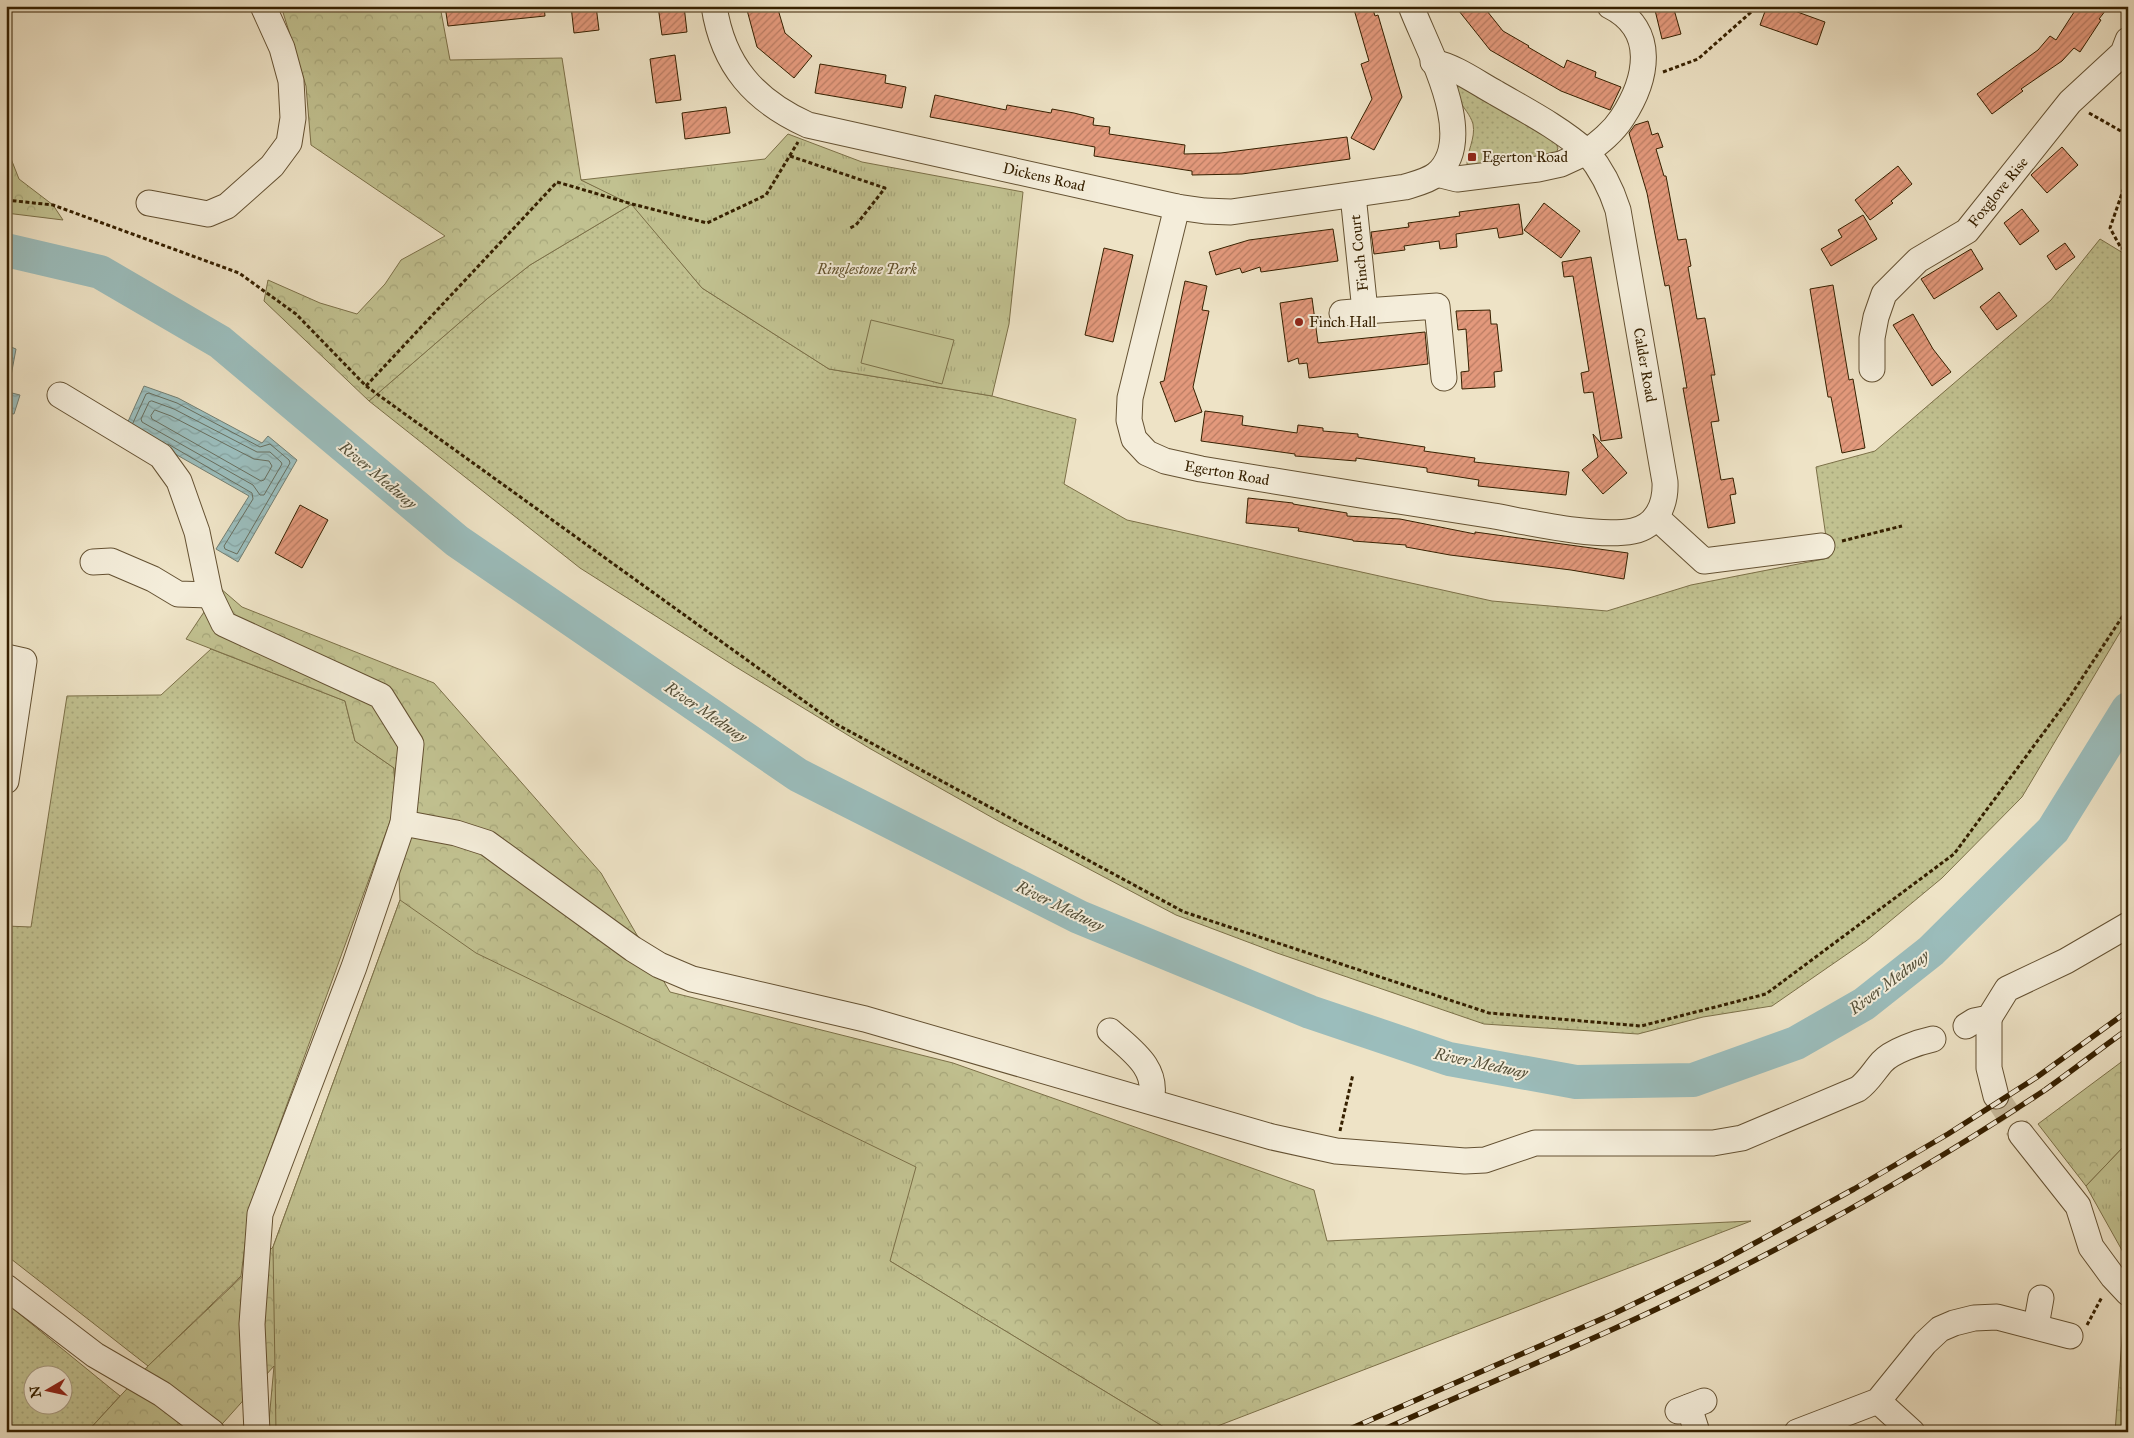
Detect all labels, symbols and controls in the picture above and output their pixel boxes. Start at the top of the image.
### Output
place label: Egerton Road [1482,148,1568,166]
marker: Egerton Road [1466,151,1478,163]
street label: Foxglove Rise [1964,153,2032,231]
street label: Dickens Road [1001,159,1087,195]
street label: Finch Court [1346,213,1372,292]
park label: Ringlestone Park [816,260,917,278]
place label: Finch Hall [1309,313,1377,331]
marker: Finch Hall [1293,316,1305,328]
street label: Calder Road [1630,326,1660,404]
water label: River Medway [335,436,421,514]
street label: Egerton Road [1183,457,1271,489]
water label: River Medway [660,677,752,747]
water label: River Medway [1012,876,1108,936]
water label: River Medway [1844,945,1934,1019]
water label: River Medway [1432,1044,1531,1082]
north arrow [22,1366,72,1416]
text: N [26,1385,45,1399]

